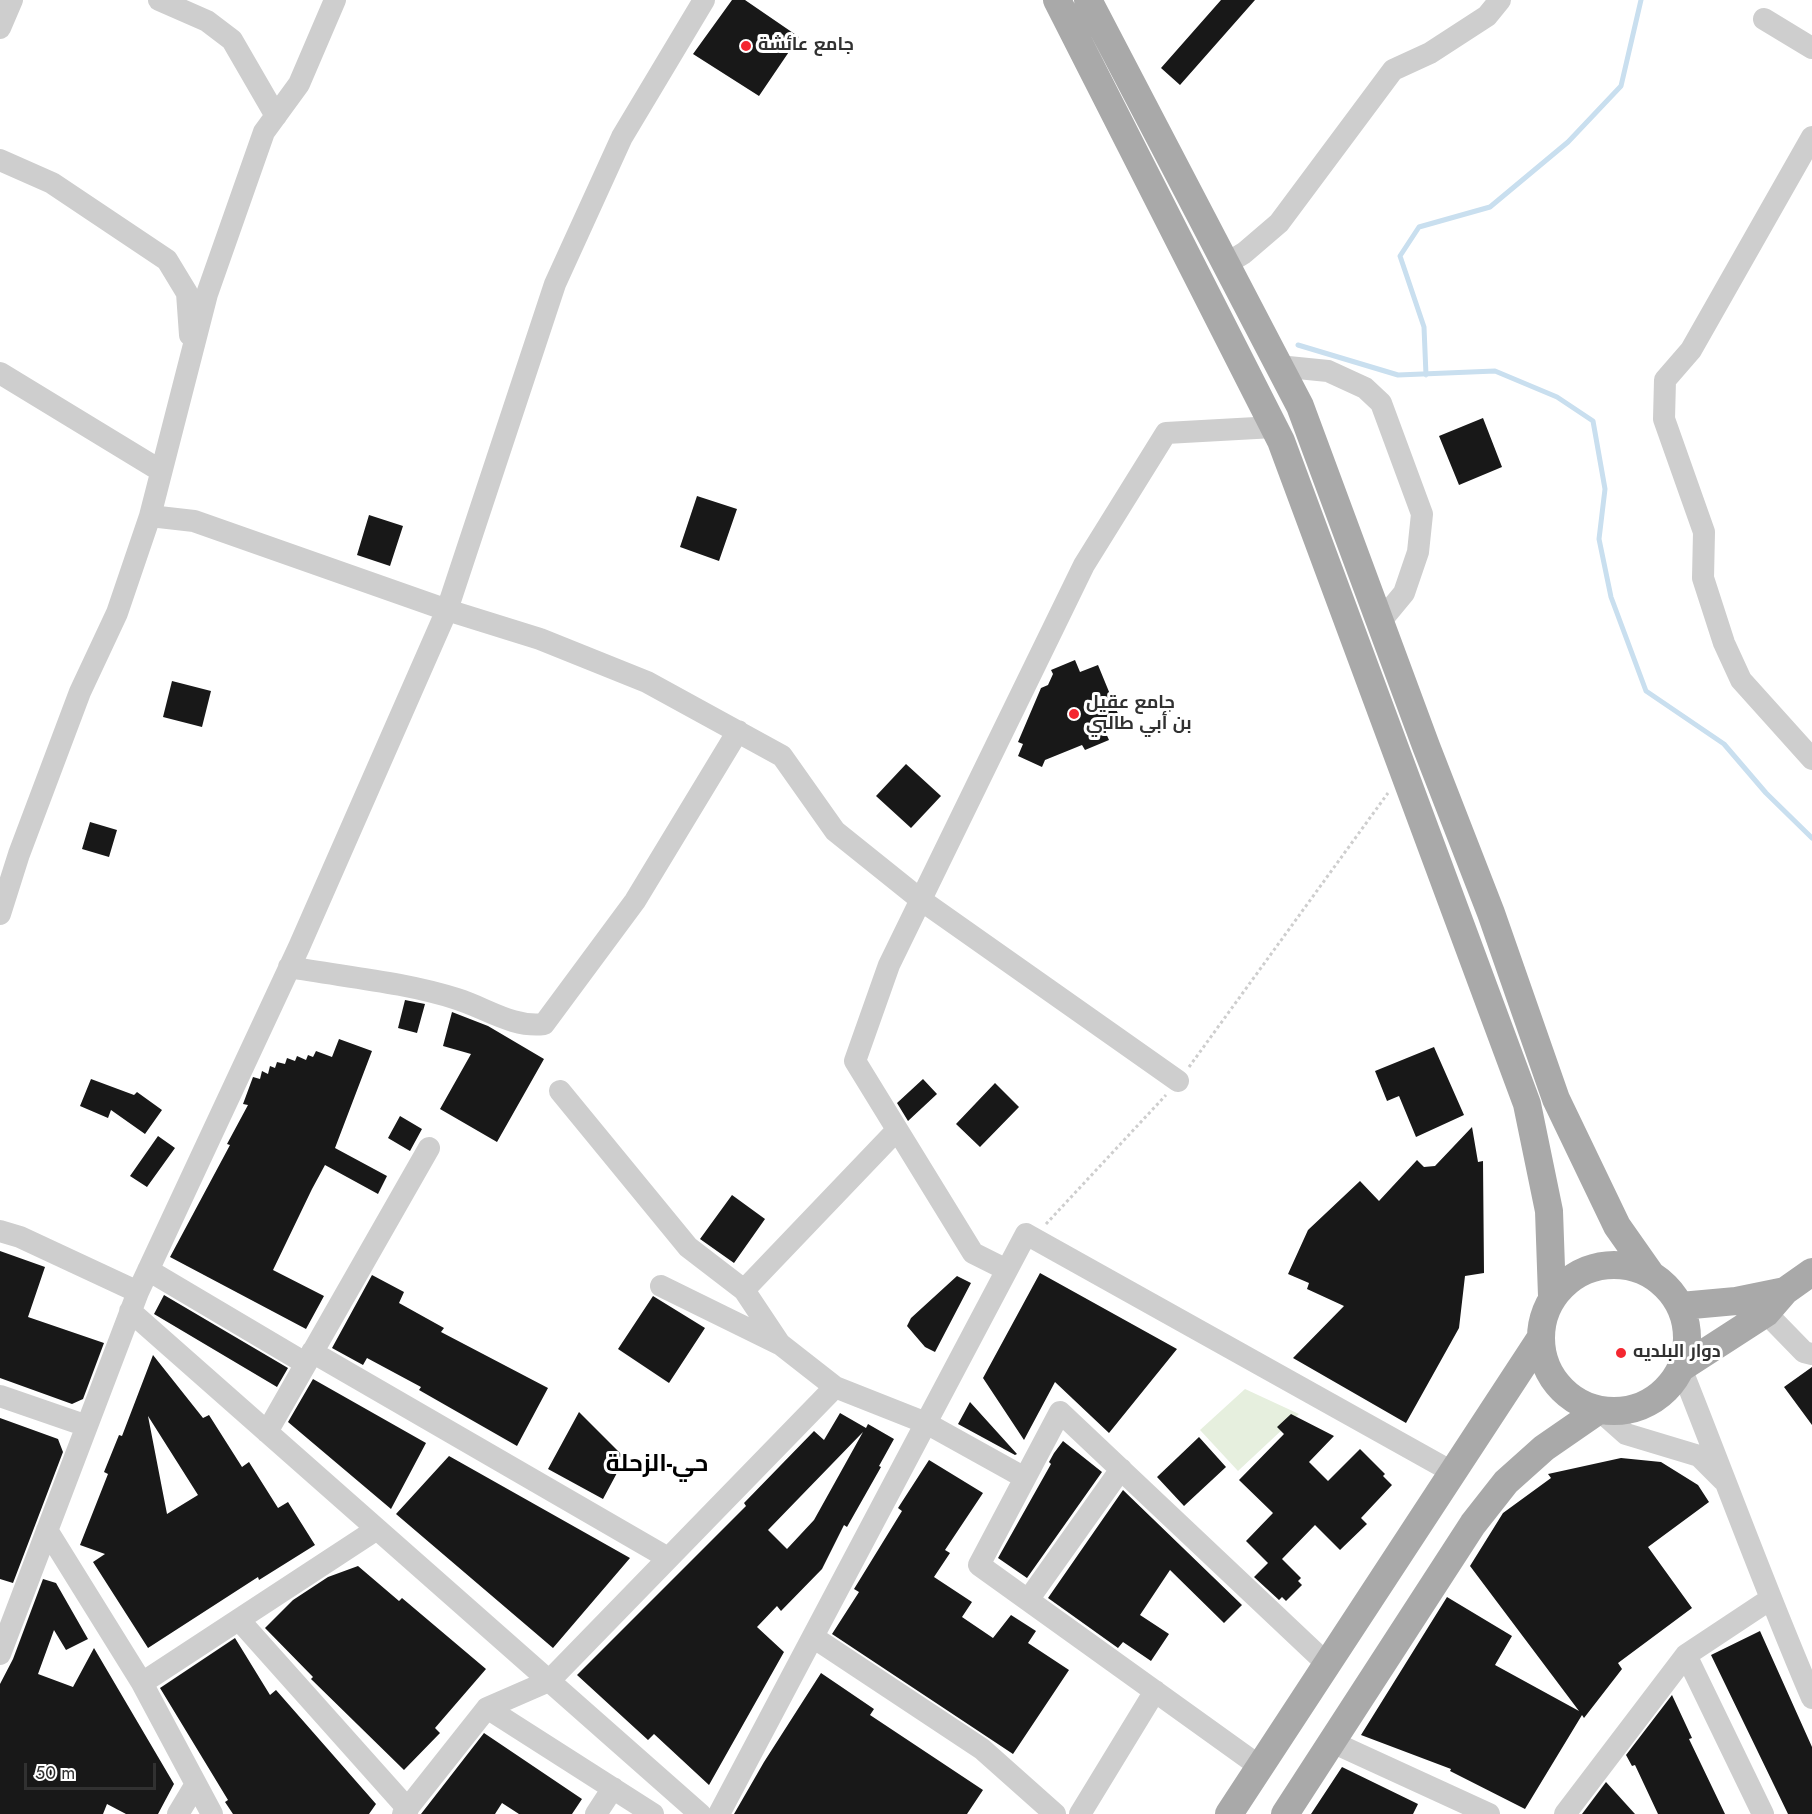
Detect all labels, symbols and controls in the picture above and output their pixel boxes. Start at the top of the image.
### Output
place label: جامع عائشة [758,35,854,57]
marker: جامع عائشة [739,39,753,53]
place label: جامع عقيل بن أبي طالبي [1086,693,1192,736]
marker: جامع عقيل بن أبي طالبي [1067,707,1081,721]
place label: دوار البلديه [1633,1342,1721,1364]
marker: دوار البلديه [1614,1346,1628,1360]
district label: حي-الزحلة [606,1451,708,1479]
scale bar [27,1751,159,1789]
text: 50 m [35,1760,75,1786]

